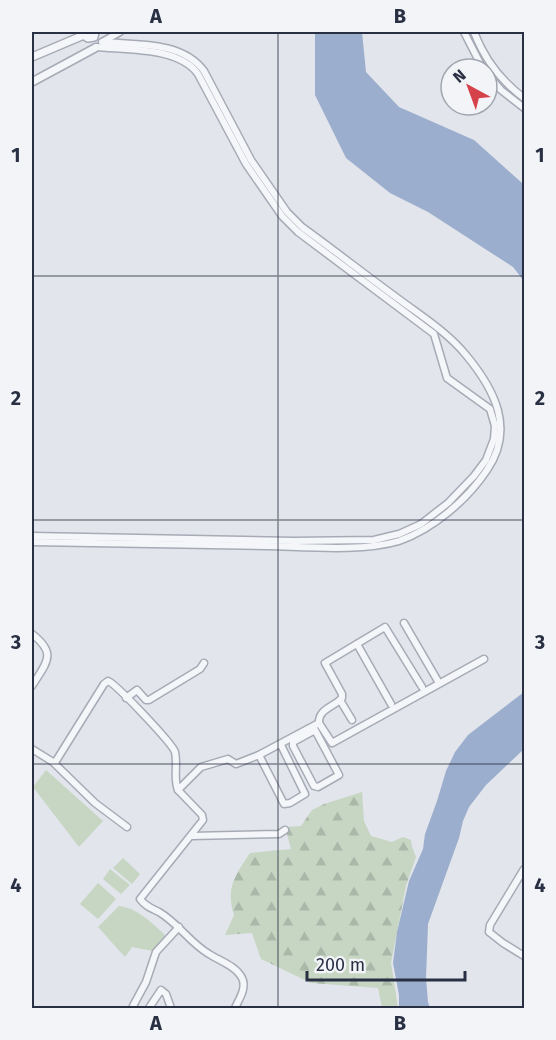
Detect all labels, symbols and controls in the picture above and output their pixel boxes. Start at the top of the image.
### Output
text: A [149,4,163,28]
text: B [394,4,406,28]
north arrow [439,57,499,117]
text: N [449,65,470,87]
text: 1 [11,143,21,167]
text: 1 [535,143,545,167]
text: 2 [11,386,21,410]
text: 2 [535,386,545,410]
text: 3 [10,630,21,654]
text: 3 [534,630,545,654]
text: 4 [10,873,22,897]
text: 4 [534,873,546,897]
scale bar [307,944,464,982]
text: 200 m [316,954,365,976]
text: A [149,1011,163,1035]
text: B [394,1011,406,1035]

